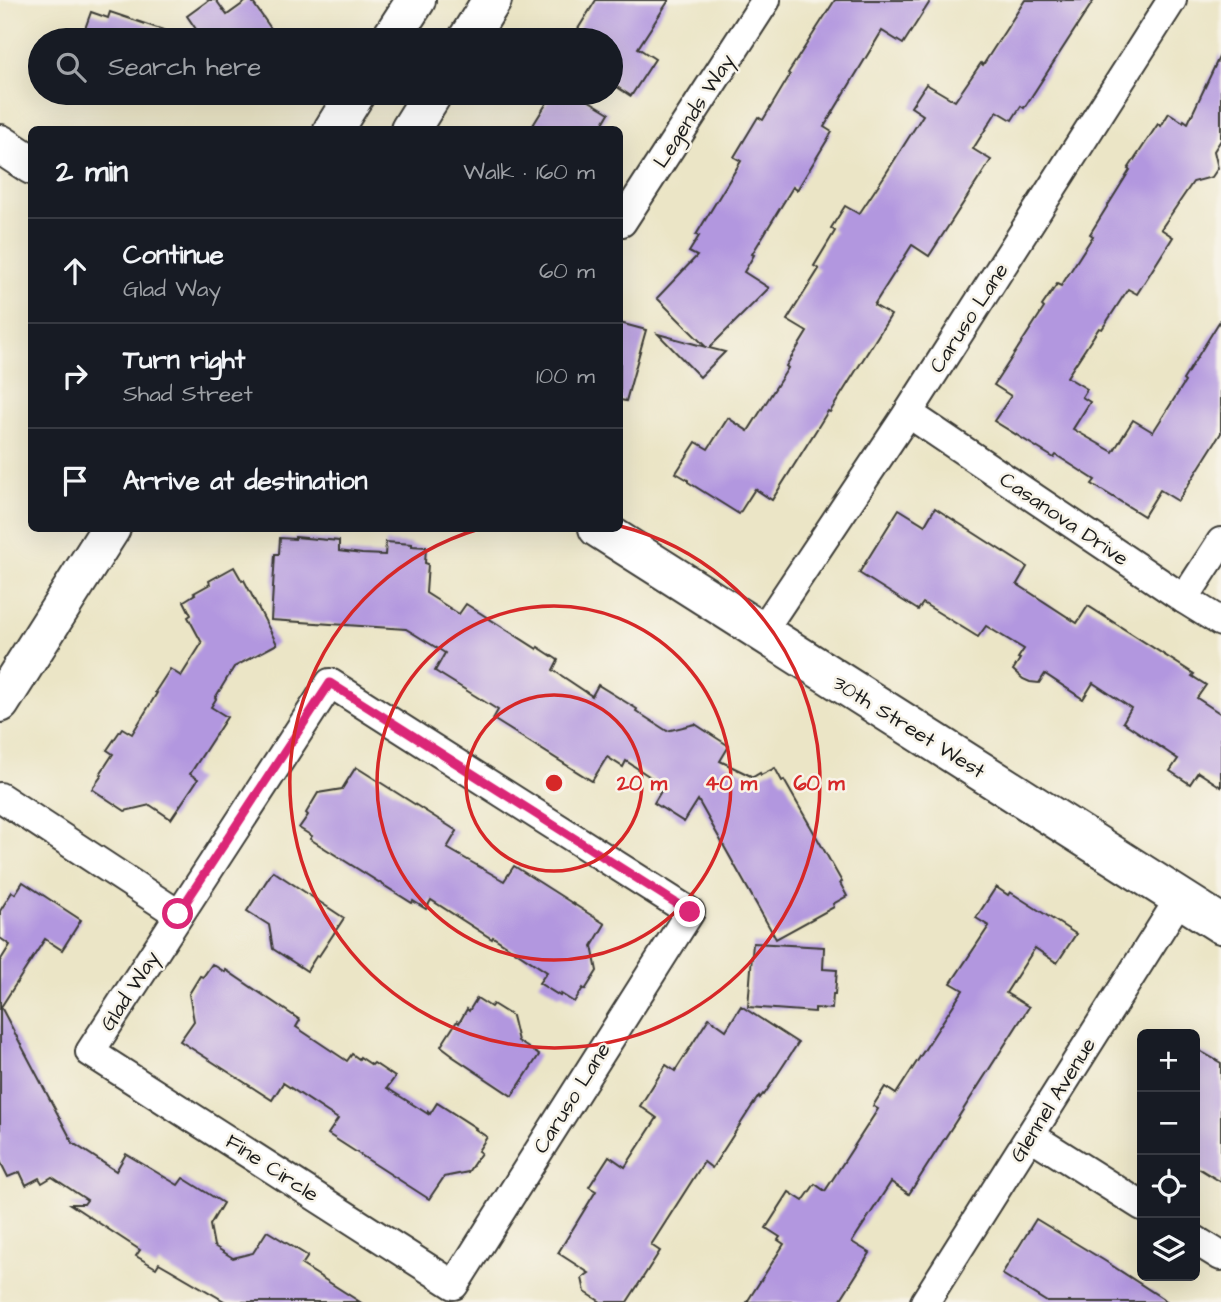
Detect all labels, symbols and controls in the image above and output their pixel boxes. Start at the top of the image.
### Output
search box [28,28,623,105]
icon: search [52,48,90,86]
street label: Legends Way [646,48,744,175]
text: Search here [108,49,261,85]
text: 2 min [56,151,128,193]
text: Walk · 160 m [463,156,595,188]
text: Continue [123,237,224,273]
icon: ahead [56,252,94,290]
text: 60 m [539,255,595,287]
street label: Caruso Lane [923,257,1015,379]
text: Glad Way [123,273,221,305]
text: Turn right [123,342,245,378]
icon: right [56,357,94,395]
text: 100 m [536,360,595,392]
text: Shad Street [123,378,253,410]
icon: arrive [56,462,94,500]
text: Arrive at destination [123,463,368,499]
street label: Casanova Drive [994,465,1134,573]
street label: 30th Street West [827,668,991,786]
text: 20 m [616,769,668,798]
text: 40 m [705,769,758,798]
text: 60 m [793,769,845,798]
centre of rings [542,771,566,795]
route end [674,896,705,927]
route start [162,898,193,929]
street label: Glad Way [93,945,169,1038]
map controls [1137,1029,1200,1281]
button: + [1137,1029,1200,1092]
street label: Glennel Avenue [1003,1032,1103,1168]
street label: Caruso Lane [526,1037,618,1159]
button: − [1137,1092,1200,1155]
street label: Fine Circle [220,1127,324,1209]
button: locate [1137,1155,1200,1218]
button: layers [1137,1218,1200,1281]

